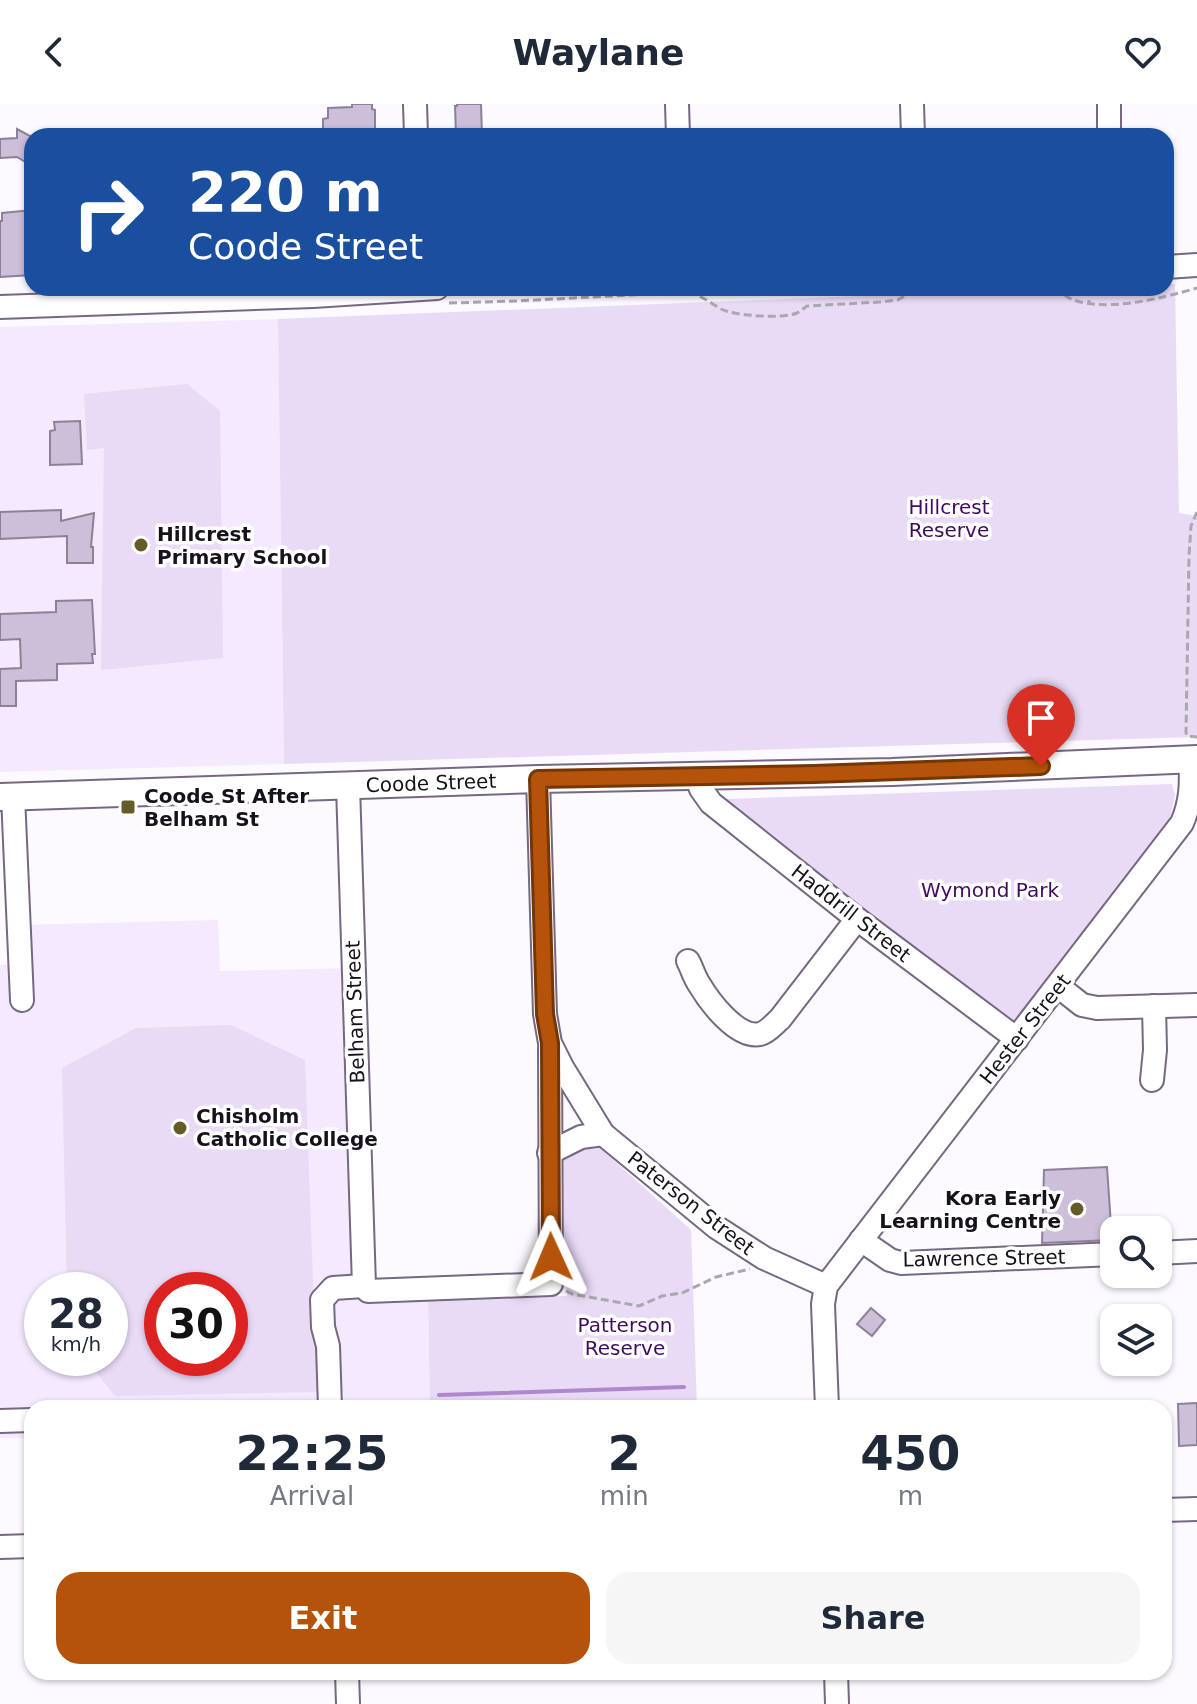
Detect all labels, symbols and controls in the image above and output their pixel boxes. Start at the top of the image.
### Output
icon: back [32,30,76,74]
icon: heart [1121,30,1165,74]
text: Waylane [513,32,684,73]
text: 220 m [188,159,383,224]
icon: right [56,160,160,264]
text: Coode Street [188,226,423,267]
park label: Hillcrest Reserve [908,495,990,542]
place label: Hillcrest Primary School [157,522,327,569]
marker: Hillcrest Primary School [132,536,150,554]
pin [1007,684,1075,766]
icon: arrive [1019,696,1063,740]
street label: Coode Street [365,769,497,797]
place label: Coode St After Belham St [144,784,309,831]
marker: Coode St After Belham St [119,798,137,816]
street label: Haddrill Street [787,859,916,967]
park label: Wymond Park [921,878,1059,902]
street label: Belham Street [341,940,369,1084]
street label: Hester Street [975,969,1076,1089]
place label: Chisholm Catholic College [196,1104,378,1151]
marker: Chisholm Catholic College [171,1119,189,1137]
street label: Paterson Street [623,1146,759,1260]
place label: Kora Early Learning Centre [879,1186,1061,1233]
marker: Kora Early Learning Centre [1068,1200,1086,1218]
position arrow [509,1215,593,1299]
map controls [1100,1216,1172,1376]
button: search [1100,1216,1172,1288]
street label: Lawrence Street [902,1245,1066,1271]
speed limit sign: 30 [144,1272,248,1376]
text: 28 [48,1291,104,1337]
button: layers [1100,1304,1172,1376]
park label: Patterson Reserve [578,1313,672,1360]
text: km/h [51,1332,101,1356]
text: 22:25 [235,1425,388,1481]
text: 2 [608,1425,641,1481]
text: 450 [860,1425,960,1481]
text: Arrival [270,1481,354,1511]
text: min [600,1481,649,1511]
text: m [898,1481,923,1511]
button: Exit [56,1572,590,1664]
button: Share [606,1572,1140,1664]

